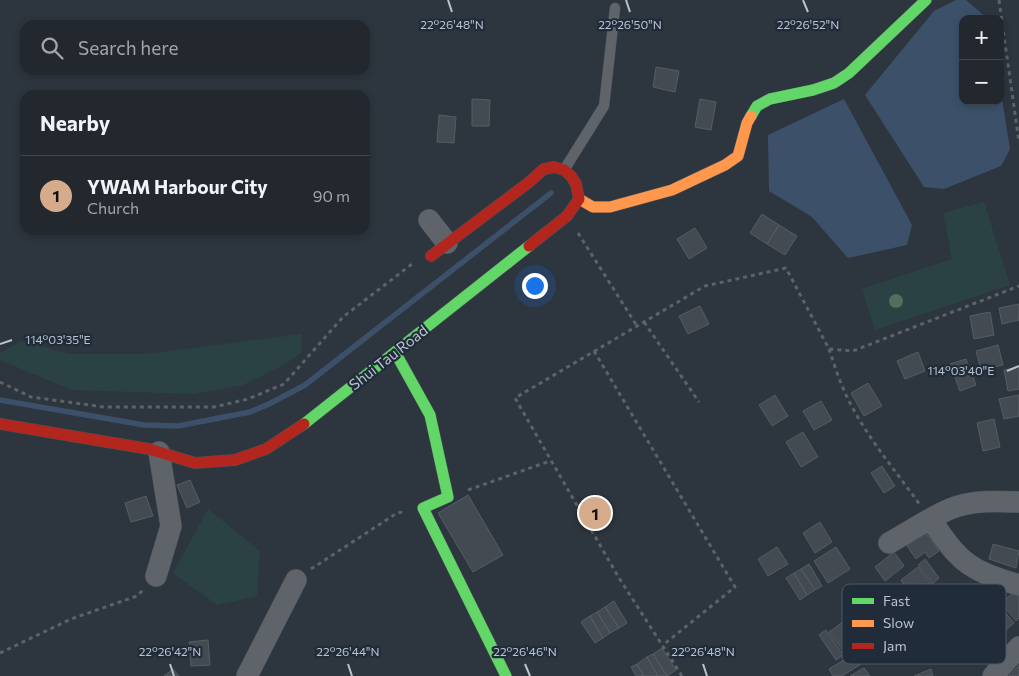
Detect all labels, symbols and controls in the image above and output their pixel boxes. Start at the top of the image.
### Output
map controls [959,15,1004,105]
button: + [959,15,1004,60]
text: 22°26'48"N [420,17,484,31]
text: 22°26'50"N [598,17,662,31]
text: 22°26'52"N [777,17,839,31]
search box [20,20,370,75]
icon: search [38,34,66,62]
text: Search here [78,36,178,59]
button: − [959,60,1004,105]
text: Nearby [40,110,110,135]
text: YWAM Harbour City [87,175,268,198]
text: 1 [52,186,60,205]
text: 90 m [313,186,350,205]
text: Church [87,198,139,217]
your location [522,273,548,299]
street label: Shui Tau Road [345,321,431,393]
text: 114°03'35"E [25,332,91,346]
text: 114°03'40"E [928,363,994,377]
pin: 1 [579,494,611,532]
legend [842,584,1006,664]
text: Fast [883,592,910,609]
text: Slow [883,614,914,631]
text: Jam [883,637,907,654]
text: 22°26'42"N [139,644,201,658]
text: 22°26'44"N [316,644,380,658]
text: 22°26'46"N [493,644,557,658]
text: 22°26'48"N [671,644,735,658]

